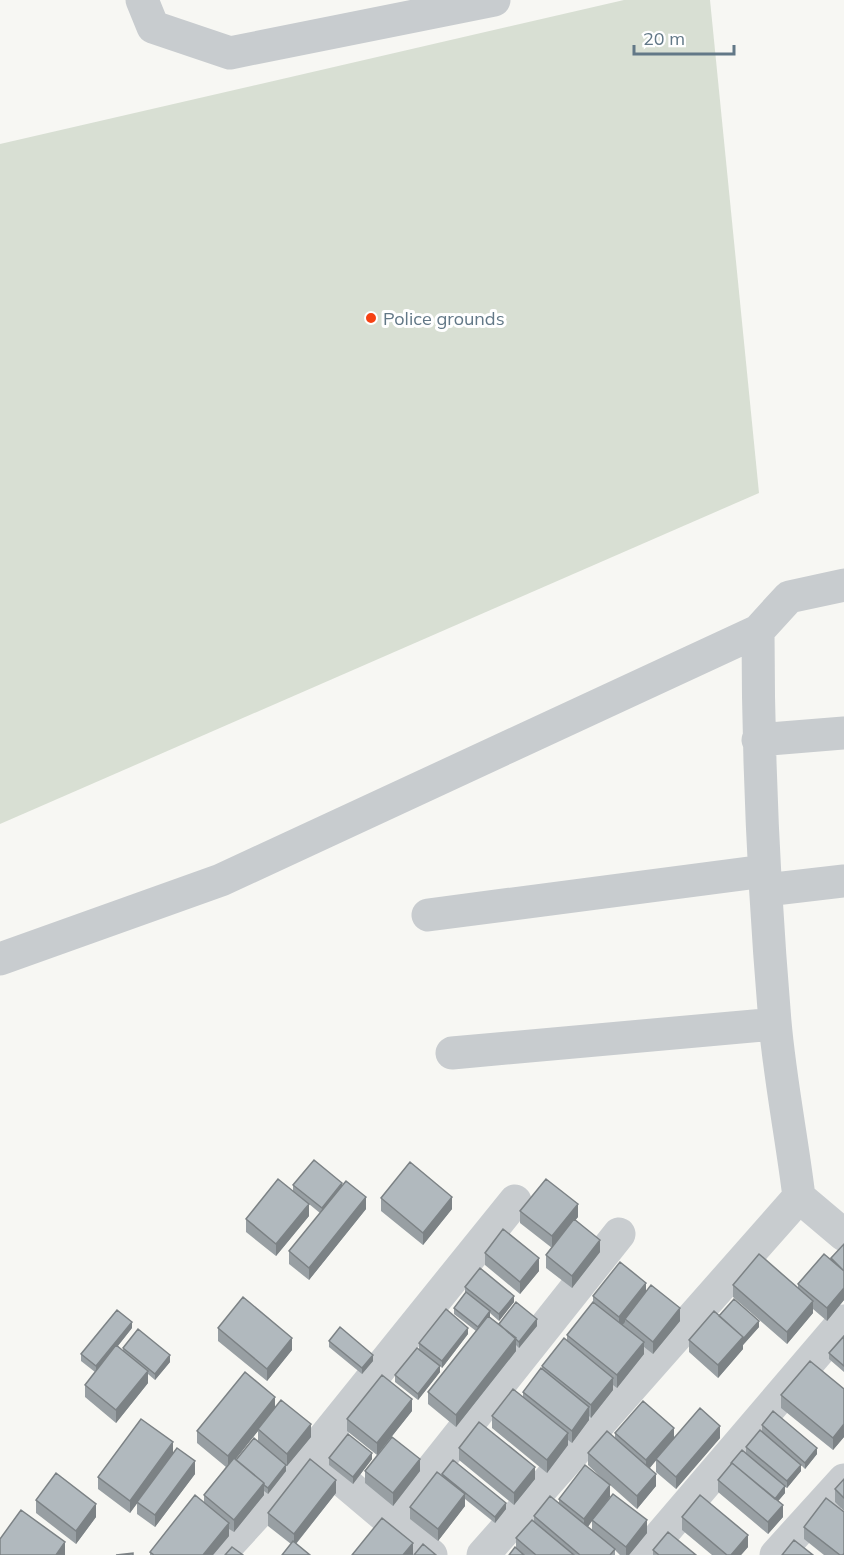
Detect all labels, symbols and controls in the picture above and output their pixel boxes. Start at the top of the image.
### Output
scale bar [634,18,734,56]
text: 20 m [643,27,685,50]
place label: Police grounds [383,307,505,330]
marker: Police grounds [364,311,378,325]

